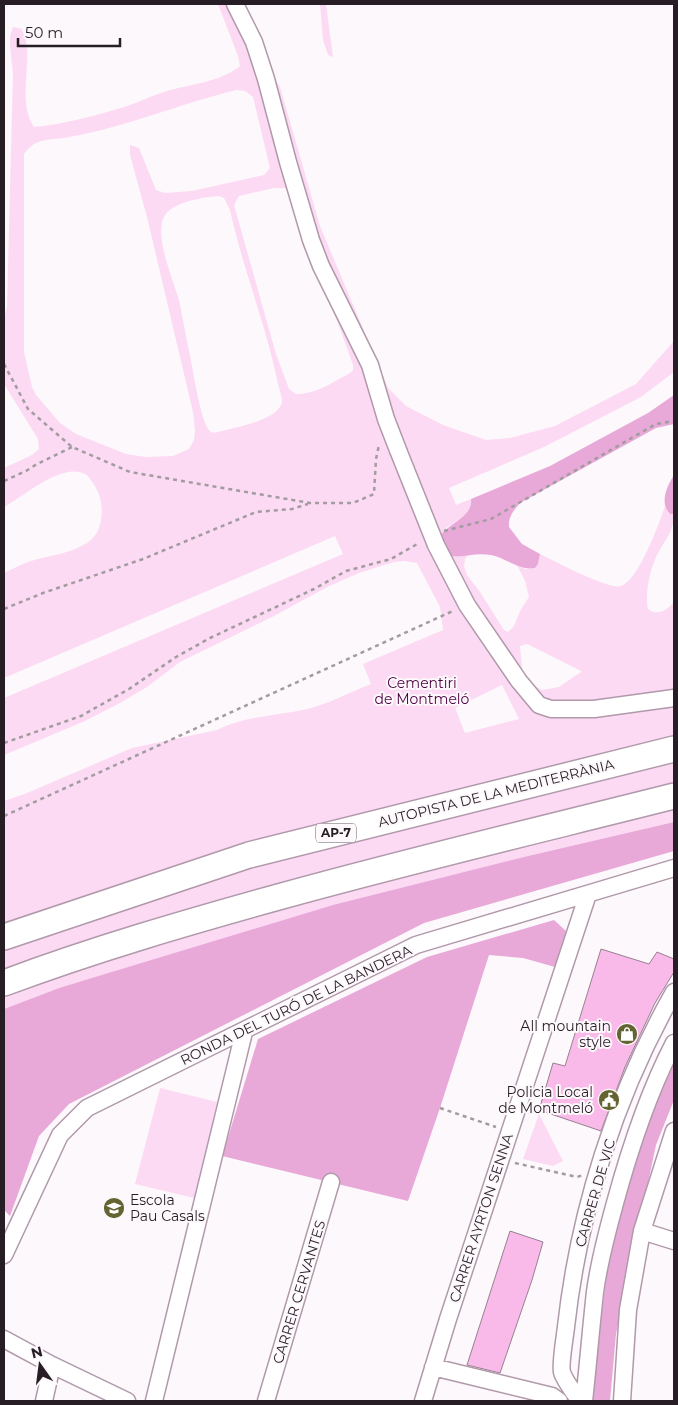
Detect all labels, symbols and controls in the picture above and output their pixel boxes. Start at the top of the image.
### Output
scale bar [18,15,120,47]
text: 50 m [25,23,63,42]
park label: Cementiri de Montmeló [375,674,470,708]
street label: AUTOPISTA DE LA MEDITERRÀNIA [376,755,617,831]
road number: AP-7 [316,824,356,842]
street label: RONDA DEL TURÓ DE LA BANDERA [177,941,416,1069]
place label: All mountain style [520,1017,611,1051]
shop icon: All mountain style [615,1022,639,1046]
place label: Policia Local de Montmeló [498,1083,593,1117]
public building icon: Policia Local de Montmeló [597,1088,621,1112]
street label: CARRER AYRTON SENNA [445,1130,517,1305]
street label: CARRER DE VIC [571,1137,619,1249]
place label: Escola Pau Casals [130,1191,205,1225]
school or university icon: Escola Pau Casals [102,1196,126,1220]
street label: CARRER CERVANTES [269,1218,329,1366]
north arrow [15,1340,65,1390]
text: N [29,1342,45,1362]

